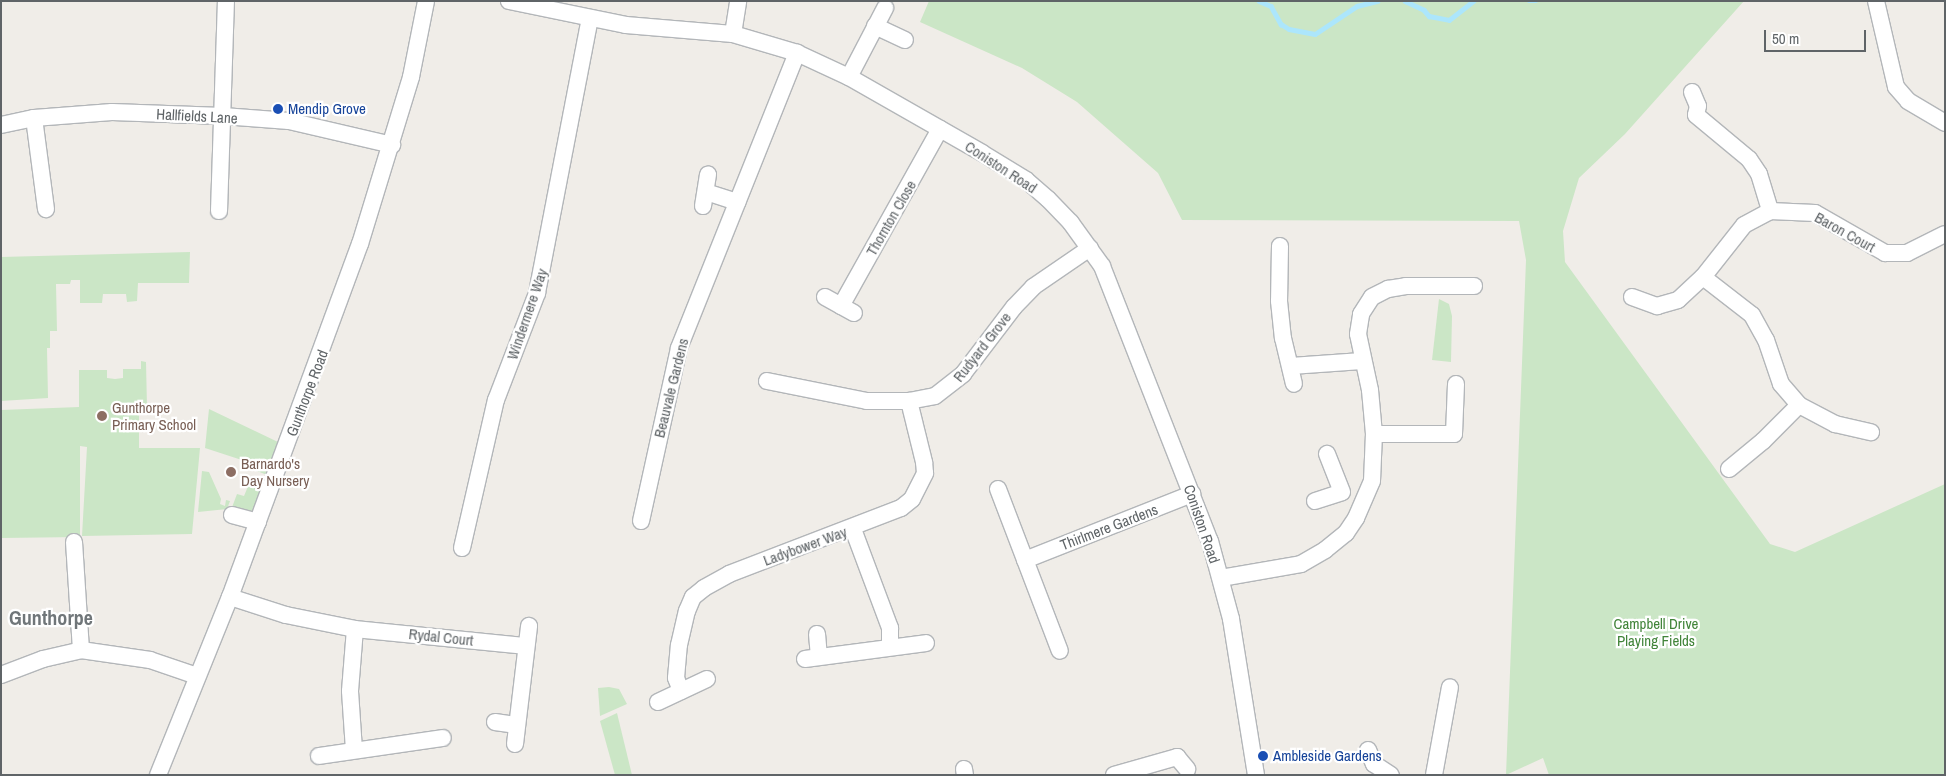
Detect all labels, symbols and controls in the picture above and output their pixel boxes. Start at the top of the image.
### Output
scale bar [1766,20,1868,52]
text: 50 m [1772,28,1799,49]
place label: Mendip Grove [288,100,366,118]
marker: Mendip Grove [272,103,284,115]
street label: Hallfields Lane [156,105,238,127]
street label: Coniston Road [962,137,1040,197]
street label: Thornton Close [862,177,920,259]
street label: Baron Court [1812,208,1878,256]
street label: Windermere Way [503,266,551,362]
street label: Rudyard Grove [949,309,1015,385]
street label: Beauvale Gardens [650,336,692,440]
street label: Gunthorpe Road [282,347,332,439]
place label: Gunthorpe Primary School [112,398,196,433]
marker: Gunthorpe Primary School [96,410,108,422]
place label: Barnardo's Day Nursery [241,454,309,489]
marker: Barnardo's Day Nursery [225,466,237,478]
street label: Coniston Road [1180,482,1224,566]
street label: Thirlmere Gardens [1058,500,1160,554]
street label: Ladybower Way [761,523,849,569]
district label: Gunthorpe [9,605,93,629]
park label: Campbell Drive Playing Fields [1614,614,1698,649]
street label: Rydal Court [408,625,474,649]
place label: Ambleside Gardens [1273,747,1382,765]
marker: Ambleside Gardens [1257,750,1269,762]

